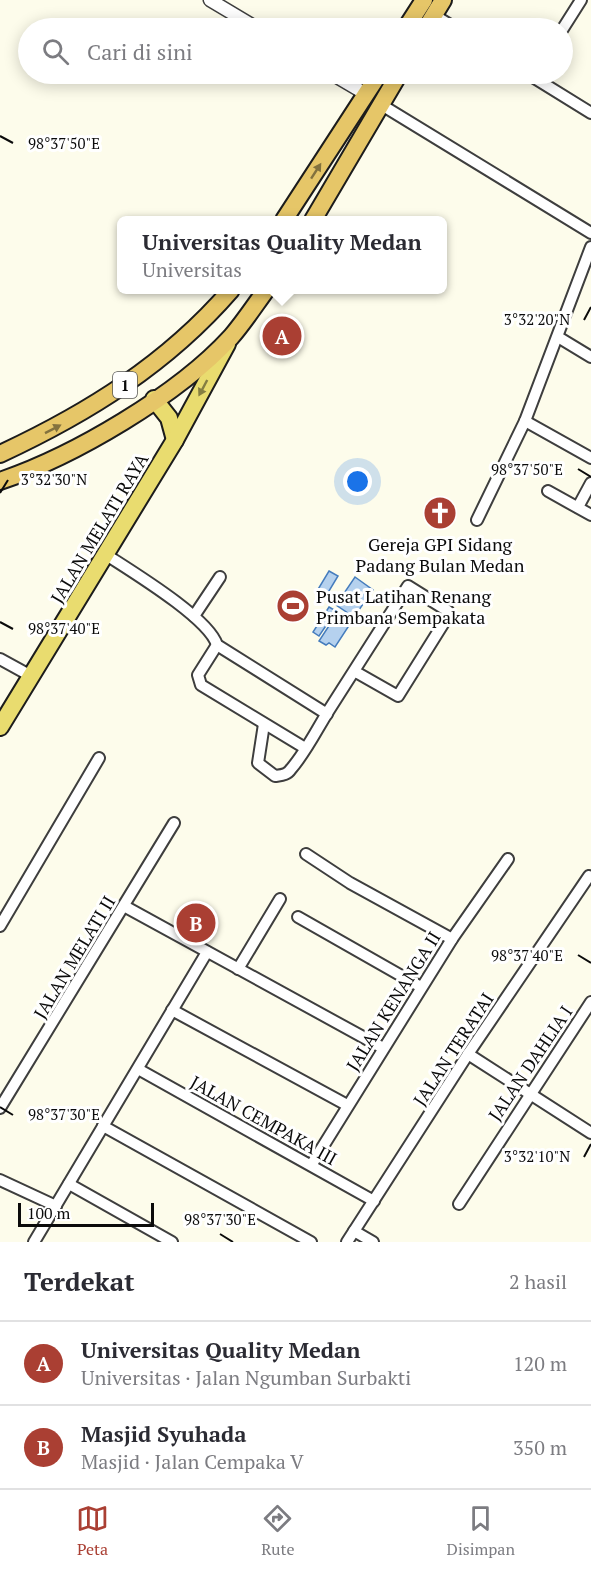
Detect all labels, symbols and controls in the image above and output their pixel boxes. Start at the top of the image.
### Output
search box [18,18,573,84]
icon: search [39,35,72,68]
text: Cari di sini [87,37,193,66]
text: 98°37'50"E [28,133,100,153]
one-way arrow [311,163,322,180]
popup [117,216,447,294]
text: Universitas Quality Medan [142,227,422,256]
text: Universitas [142,256,242,283]
text: 3°32'20"N [504,309,570,329]
pin: A [262,314,302,358]
road number: 1 [113,372,137,398]
one-way arrow [198,380,208,397]
one-way arrow [44,424,61,434]
street label: JALAN MELATI RAYA [45,448,154,608]
text: 98°37'50"E [491,459,563,479]
your location [343,467,372,496]
text: 3°32'30"N [21,469,87,489]
church icon: Gereja GPI Sidang Padang Bulan Medan [422,495,458,531]
place label: Gereja GPI Sidang Padang Bulan Medan [356,532,525,577]
place label: Pusat Latihan Renang Primbana Sempakata [316,584,491,629]
sports icon: Pusat Latihan Renang Primbana Sempakata [275,588,311,624]
text: 98°37'40"E [28,618,100,638]
street label: JALAN MELATI II [28,891,120,1023]
pin: B [176,900,216,946]
street label: JALAN KENANGA II [340,927,446,1075]
text: 98°37'40"E [491,945,563,965]
street label: JALAN TERATAI [407,988,499,1110]
street label: JALAN DAHLIA I [483,1001,577,1125]
street label: JALAN CEMPAKA III [186,1070,342,1170]
text: 98°37'30"E [28,1104,100,1124]
text: 3°32'10"N [504,1146,570,1166]
scale bar [18,1200,154,1228]
text: 100 m [27,1202,70,1224]
text: 98°37'30"E [184,1209,256,1229]
text: Terdekat [24,1264,135,1298]
text: 2 hasil [509,1268,567,1295]
text: Universitas Quality Medan [81,1335,360,1364]
text: A [36,1350,51,1377]
text: 120 m [513,1350,567,1377]
text: Universitas · Jalan Ngumban Surbakti [81,1364,411,1391]
text: Masjid Syuhada [81,1419,246,1448]
text: B [37,1434,50,1461]
text: 350 m [513,1434,567,1461]
text: Masjid · Jalan Cempaka V [81,1448,304,1475]
tab: Peta [76,1502,109,1560]
tab: Rute [261,1502,295,1560]
tab: Disimpan [447,1502,515,1560]

